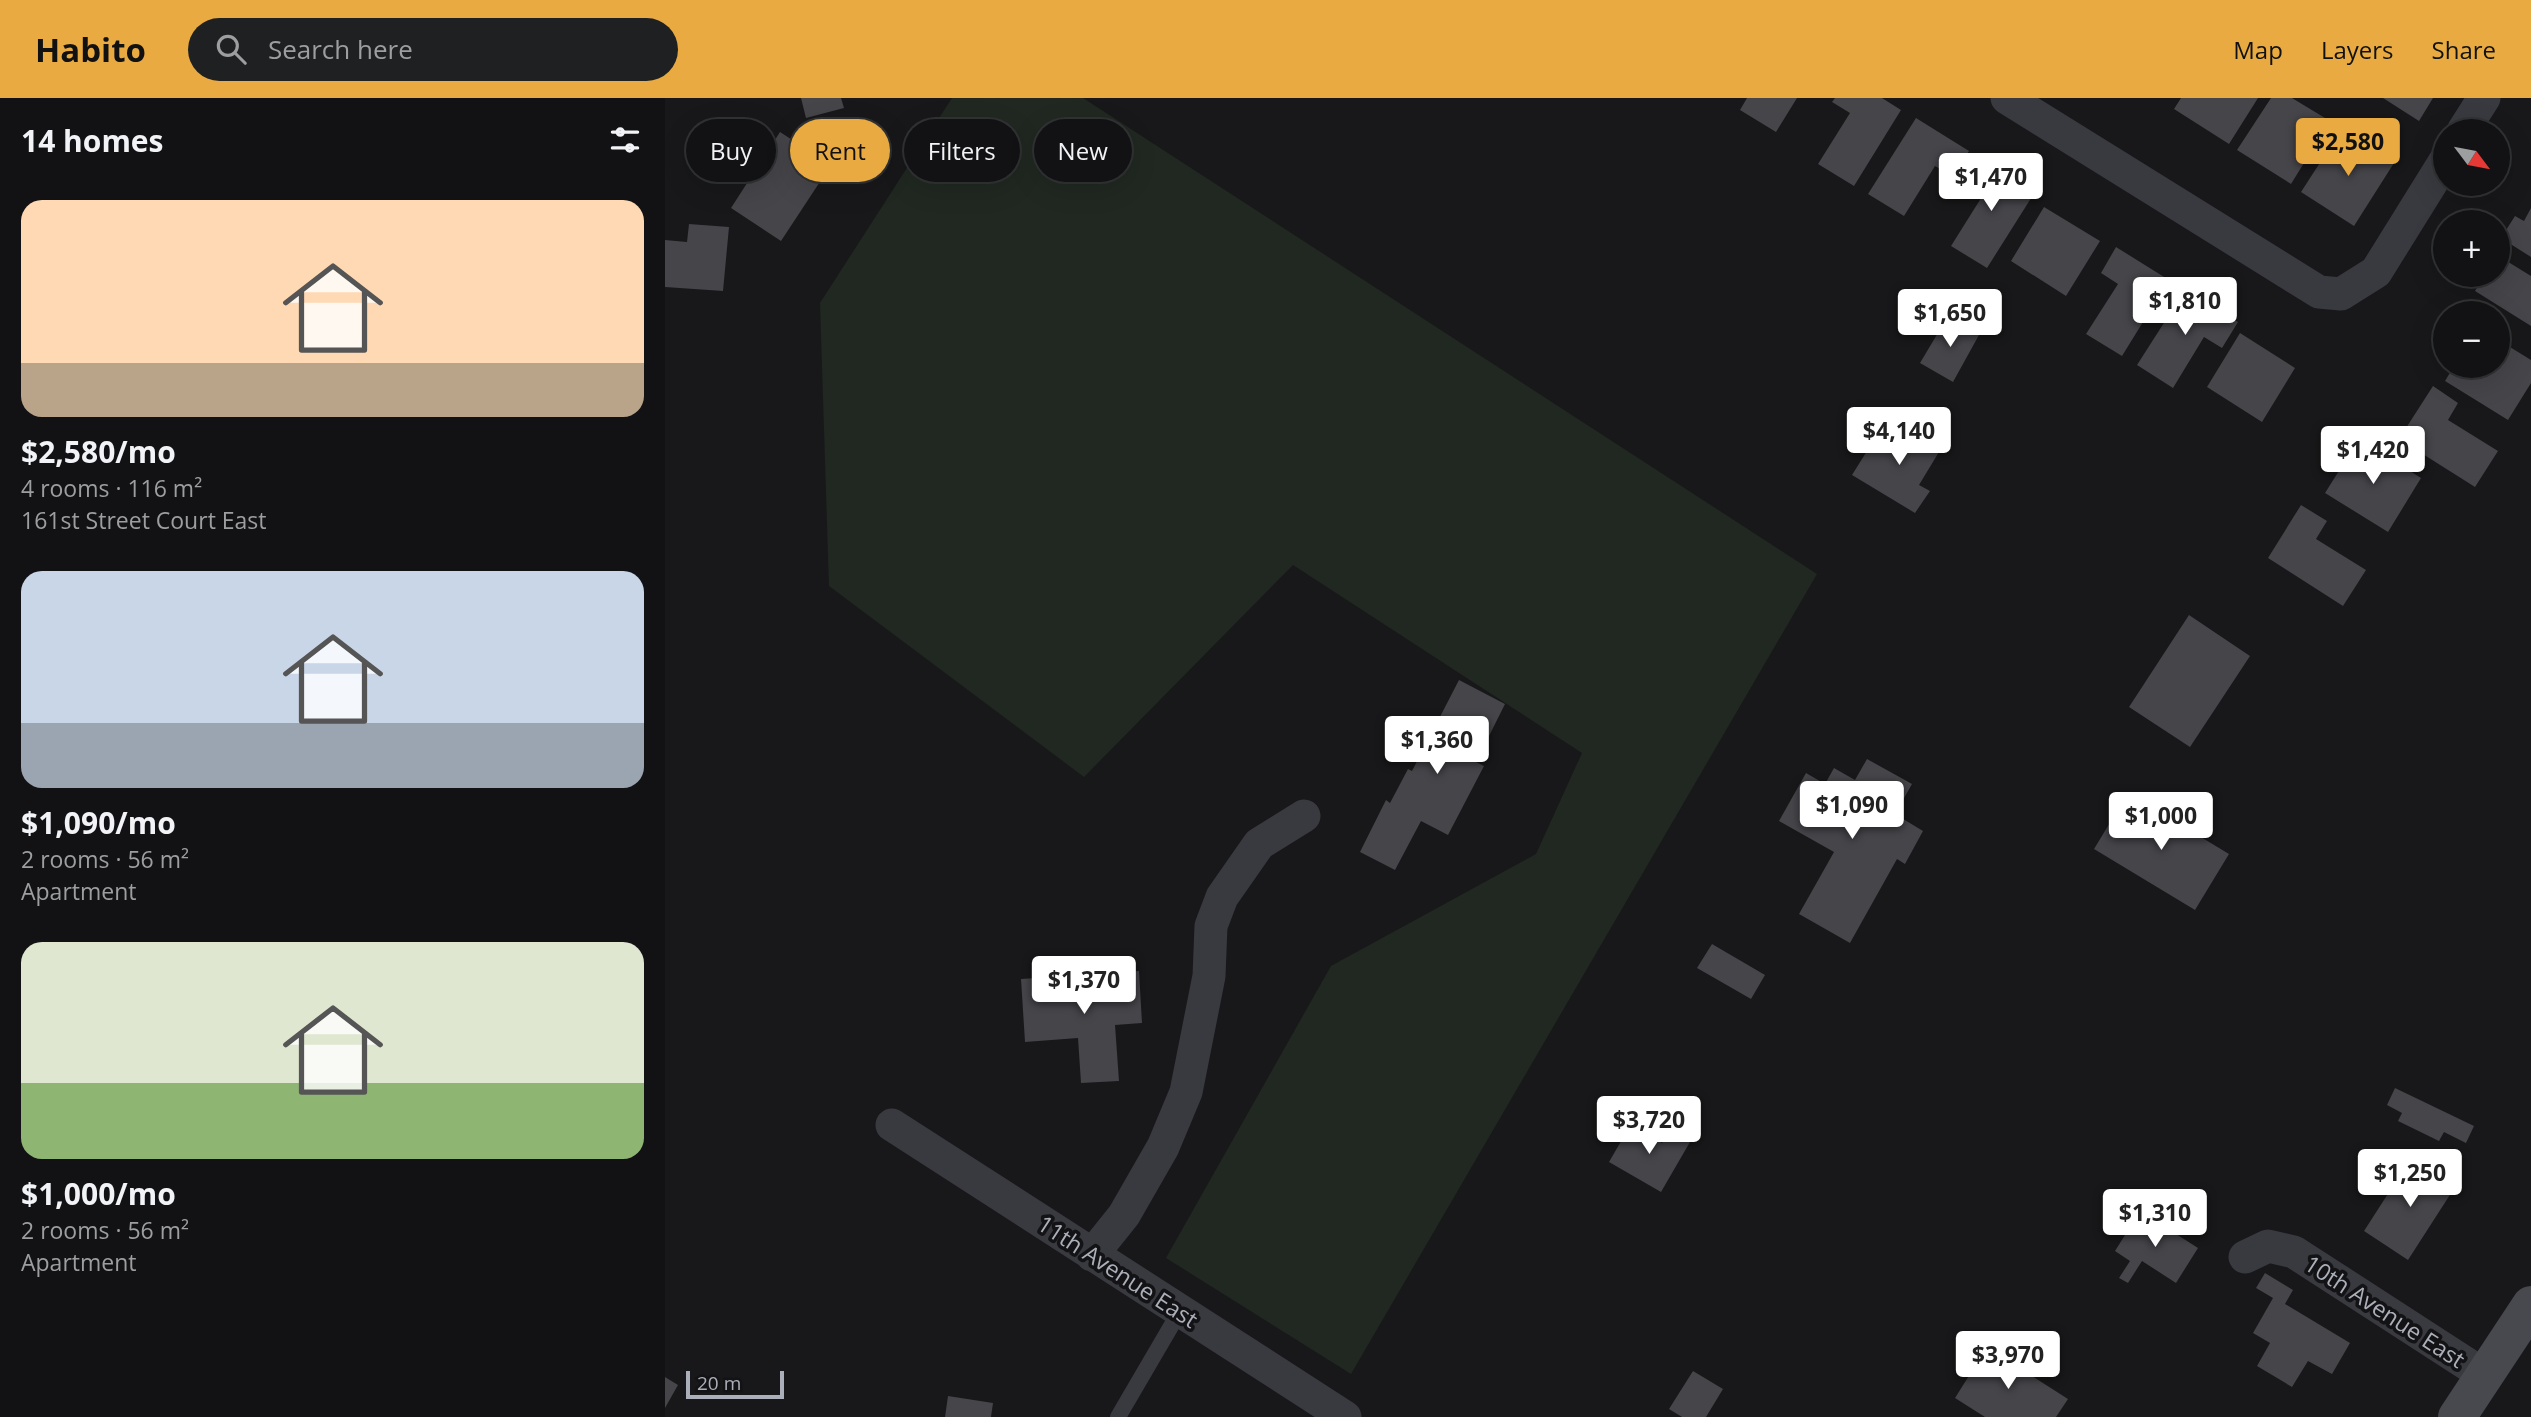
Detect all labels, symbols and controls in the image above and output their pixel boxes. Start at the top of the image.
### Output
search box [188,18,678,81]
text: Habito [35,27,146,72]
icon: search [212,30,250,68]
text: Search here [268,31,413,67]
text: Map [2233,33,2283,66]
text: Layers [2321,33,2394,66]
text: Share [2432,33,2496,66]
pin: $2,580 [2291,118,2405,178]
chip: Buy [686,119,776,182]
chip: Rent [790,119,890,182]
chip: Filters [904,119,1020,182]
chip: New [1034,119,1132,182]
north arrow [2433,119,2509,196]
map controls [2433,119,2510,378]
text: 14 homes [21,120,164,161]
icon: filters [606,121,644,159]
text: $2,580 [2312,125,2384,157]
pin: $1,470 [1934,153,2048,213]
text: $1,470 [1955,160,2027,192]
button: + [2433,210,2510,287]
icon: home [270,245,396,371]
pin: $1,810 [2128,278,2242,337]
text: $1,810 [2149,284,2221,316]
pin: $1,650 [1893,289,2007,349]
text: $1,650 [1914,296,1986,328]
button: − [2433,301,2510,378]
pin: $4,140 [1842,408,1956,467]
text: $4,140 [1863,414,1935,446]
pin: $1,420 [2316,426,2430,486]
text: $2,580/mo [21,431,176,472]
text: $1,420 [2337,433,2409,465]
text: 4 rooms · 116 m² [21,472,202,504]
text: 161st Street Court East [21,504,267,536]
icon: home [270,616,396,742]
pin: $1,360 [1380,716,1494,776]
text: $1,360 [1401,723,1473,755]
pin: $1,090 [1795,782,1909,841]
text: $1,090 [1816,788,1888,820]
pin: $1,000 [2104,792,2218,852]
text: $1,000 [2125,799,2197,831]
text: $1,090/mo [21,802,176,843]
text: 2 rooms · 56 m² [21,843,189,875]
text: Apartment [21,875,137,907]
pin: $1,370 [1027,956,1141,1016]
text: $1,370 [1048,963,1120,995]
icon: home [270,987,396,1113]
pin: $3,720 [1592,1096,1706,1156]
text: $3,720 [1613,1103,1685,1135]
pin: $1,250 [2353,1150,2467,1209]
text: $1,250 [2374,1156,2446,1188]
text: $1,000/mo [21,1173,176,1214]
pin: $1,310 [2098,1190,2212,1249]
text: $1,310 [2119,1196,2191,1228]
street label: 11th Avenue East [1032,1207,1204,1335]
text: 2 rooms · 56 m² [21,1214,189,1246]
text: Apartment [21,1246,137,1278]
street label: 10th Avenue East [2299,1247,2471,1375]
pin: $3,970 [1951,1332,2065,1391]
text: $3,970 [1972,1338,2044,1370]
scale bar [686,1368,784,1400]
text: 20 m [697,1370,741,1396]

